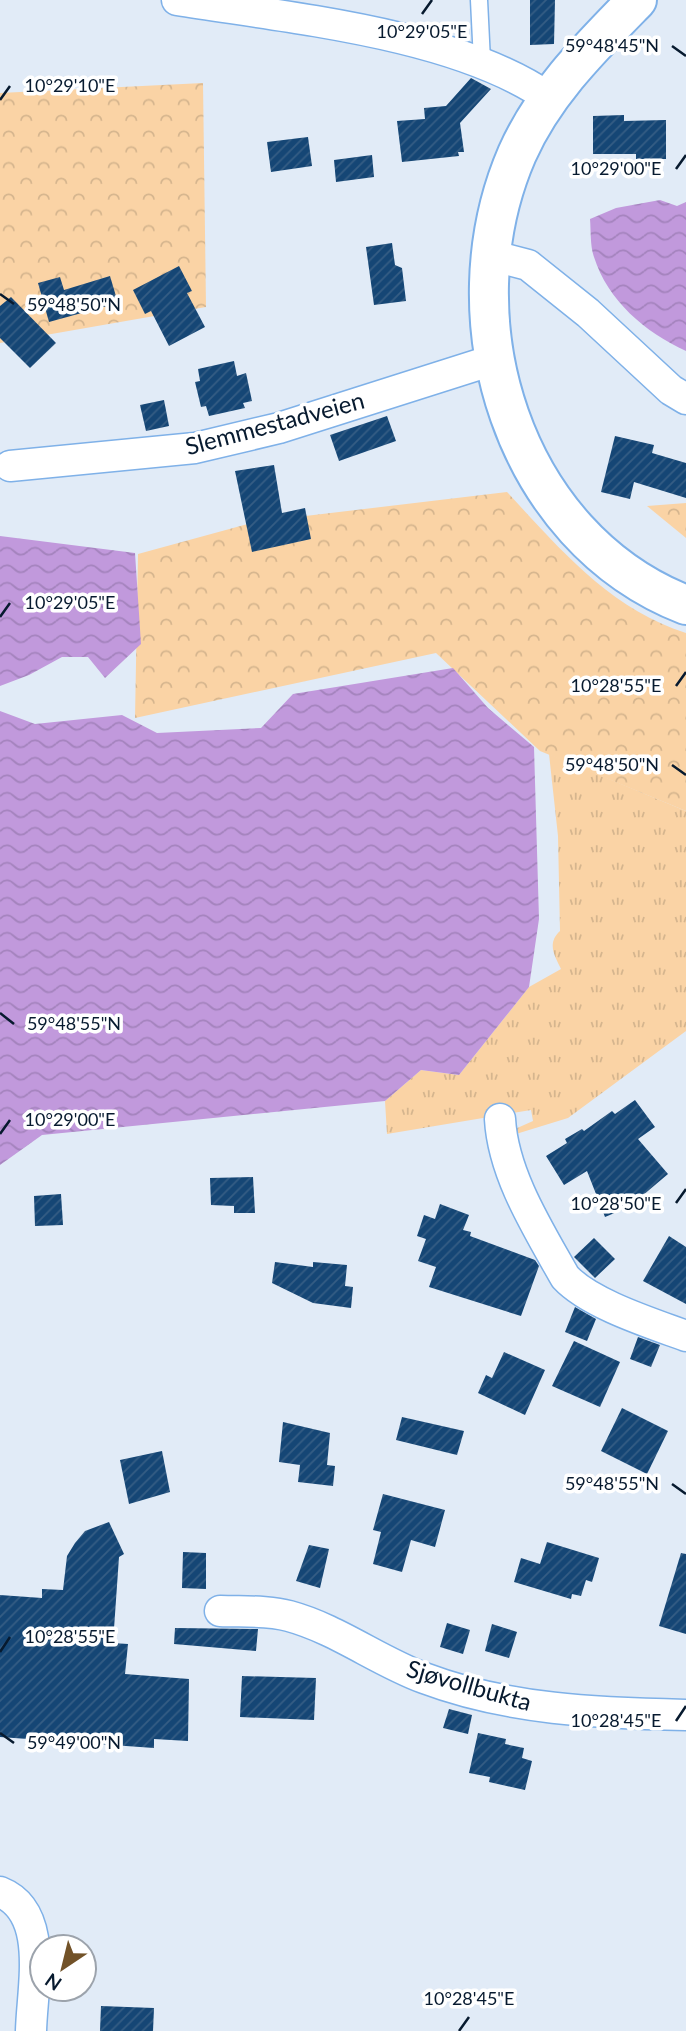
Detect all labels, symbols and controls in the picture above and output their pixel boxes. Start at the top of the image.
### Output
text: 10°29'05"E [377,20,467,42]
text: 59°48'45"N [565,34,659,56]
text: 10°29'10"E [25,74,115,96]
text: 10°29'00"E [571,157,661,179]
text: 59°48'50"N [27,293,121,315]
street label: Slemmestadveien [182,385,367,460]
text: 10°29'05"E [25,591,115,613]
text: 10°28'55"E [571,674,661,696]
text: 59°48'50"N [565,753,659,775]
text: 59°48'55"N [27,1012,121,1034]
text: 10°29'00"E [25,1108,115,1130]
text: 10°28'50"E [571,1192,661,1214]
text: 59°48'55"N [565,1472,659,1494]
text: 10°28'55"E [25,1625,115,1647]
street label: Sjøvollbukta [404,1653,535,1716]
text: 10°28'45"E [571,1709,661,1731]
text: 59°49'00"N [27,1731,121,1753]
north arrow [28,1933,98,2003]
text: N [40,1969,66,1996]
text: 10°28'45"E [424,1987,514,2009]

